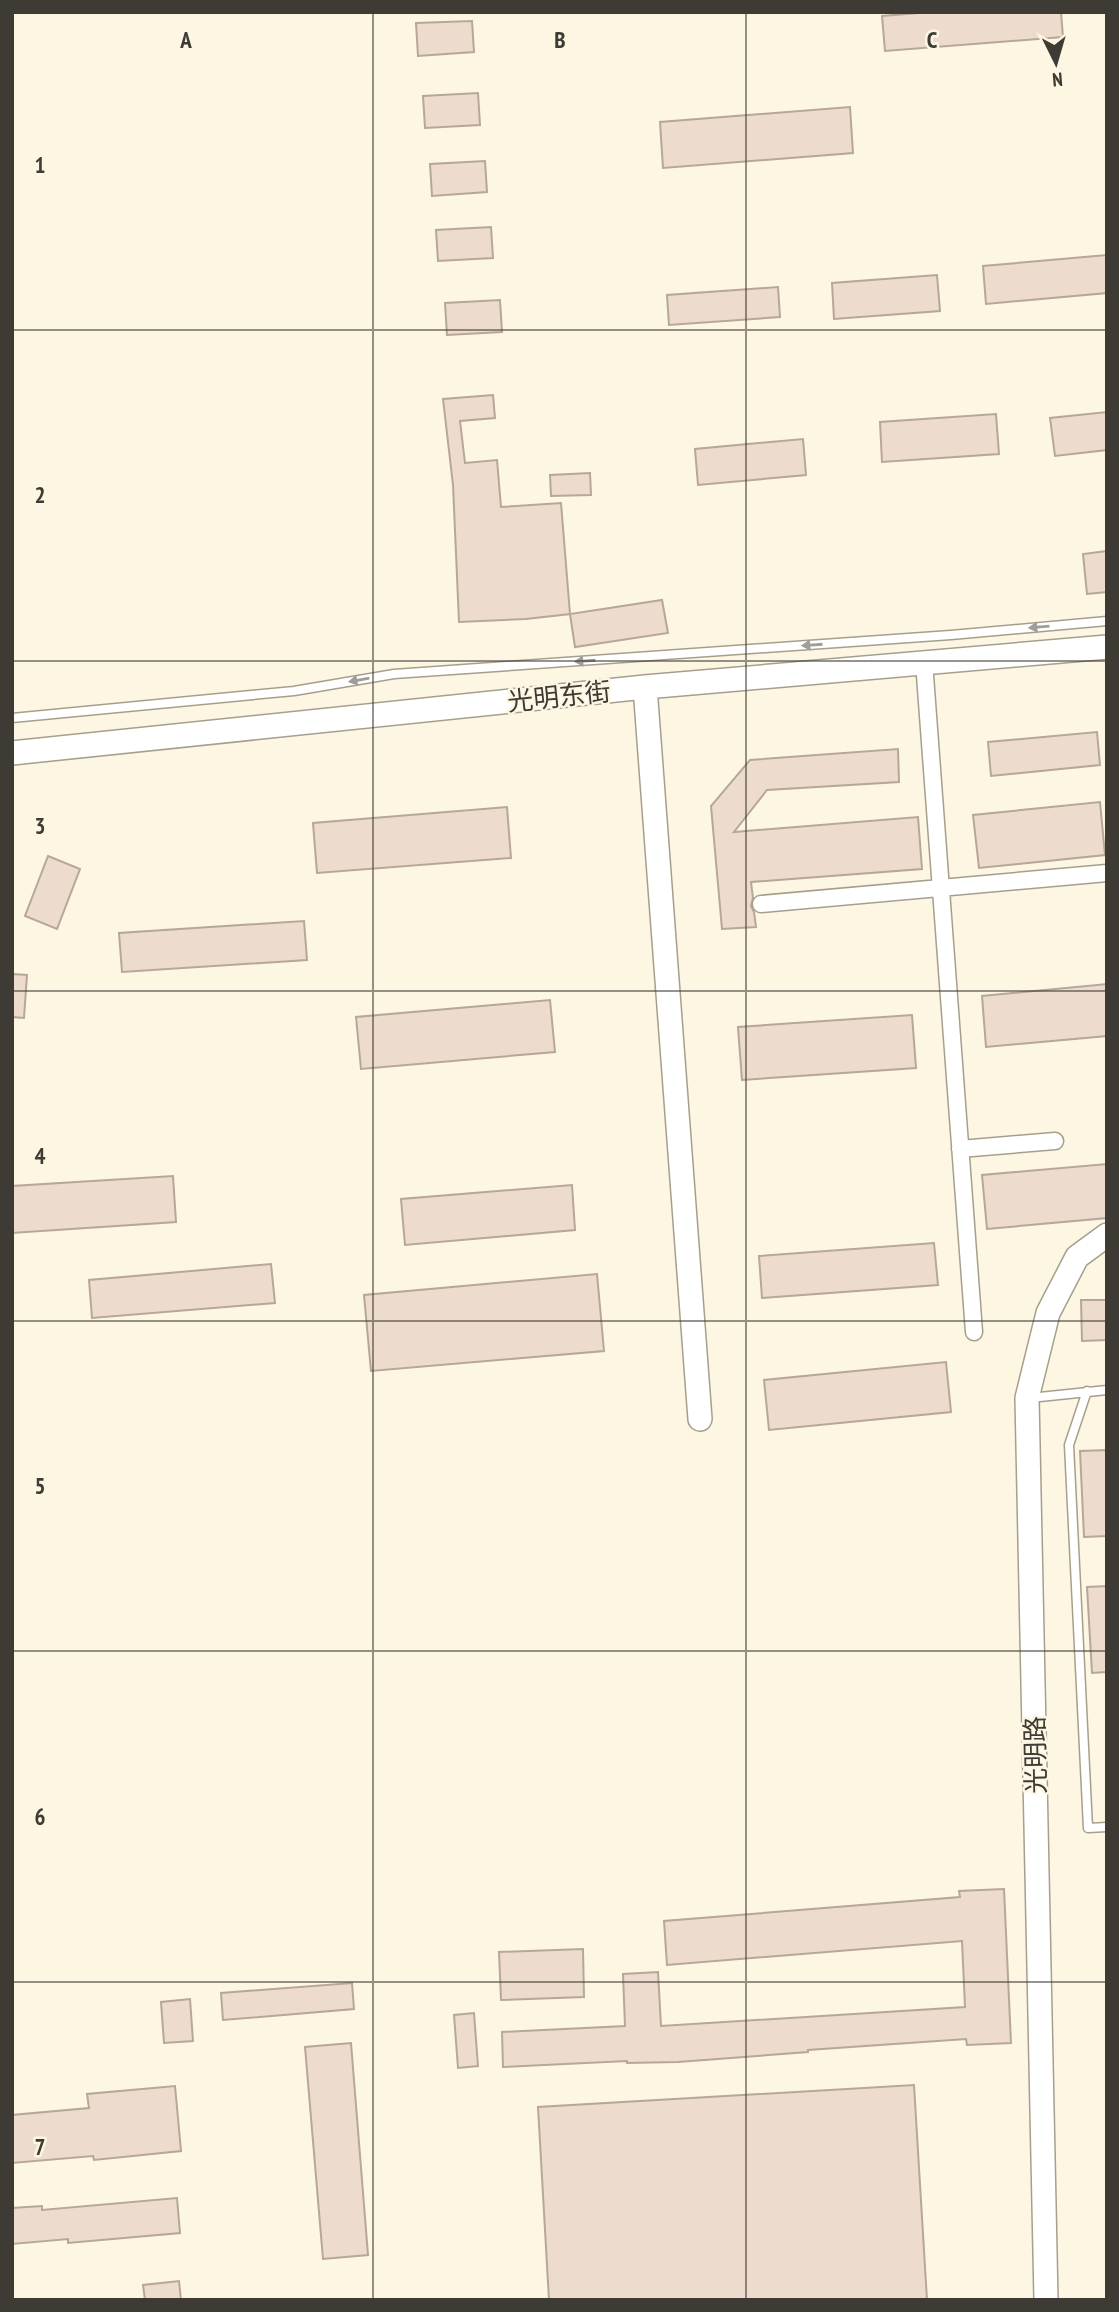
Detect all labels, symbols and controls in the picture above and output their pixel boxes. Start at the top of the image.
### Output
text: A [179,25,192,54]
text: B [554,25,566,54]
text: C [927,25,938,54]
north arrow [1021,28,1091,98]
text: N [1051,68,1064,92]
text: 1 [35,150,46,179]
text: 2 [35,480,46,509]
one-way arrow [1028,622,1050,633]
one-way arrow [801,640,823,651]
one-way arrow [574,656,596,667]
street label: 光明东街 [506,674,612,718]
one-way arrow [347,675,369,686]
text: 3 [35,811,46,840]
text: 4 [35,1141,46,1170]
text: 5 [35,1471,46,1500]
street label: 光明路 [1018,1716,1052,1794]
text: 6 [35,1802,46,1831]
text: 7 [35,2132,46,2161]

